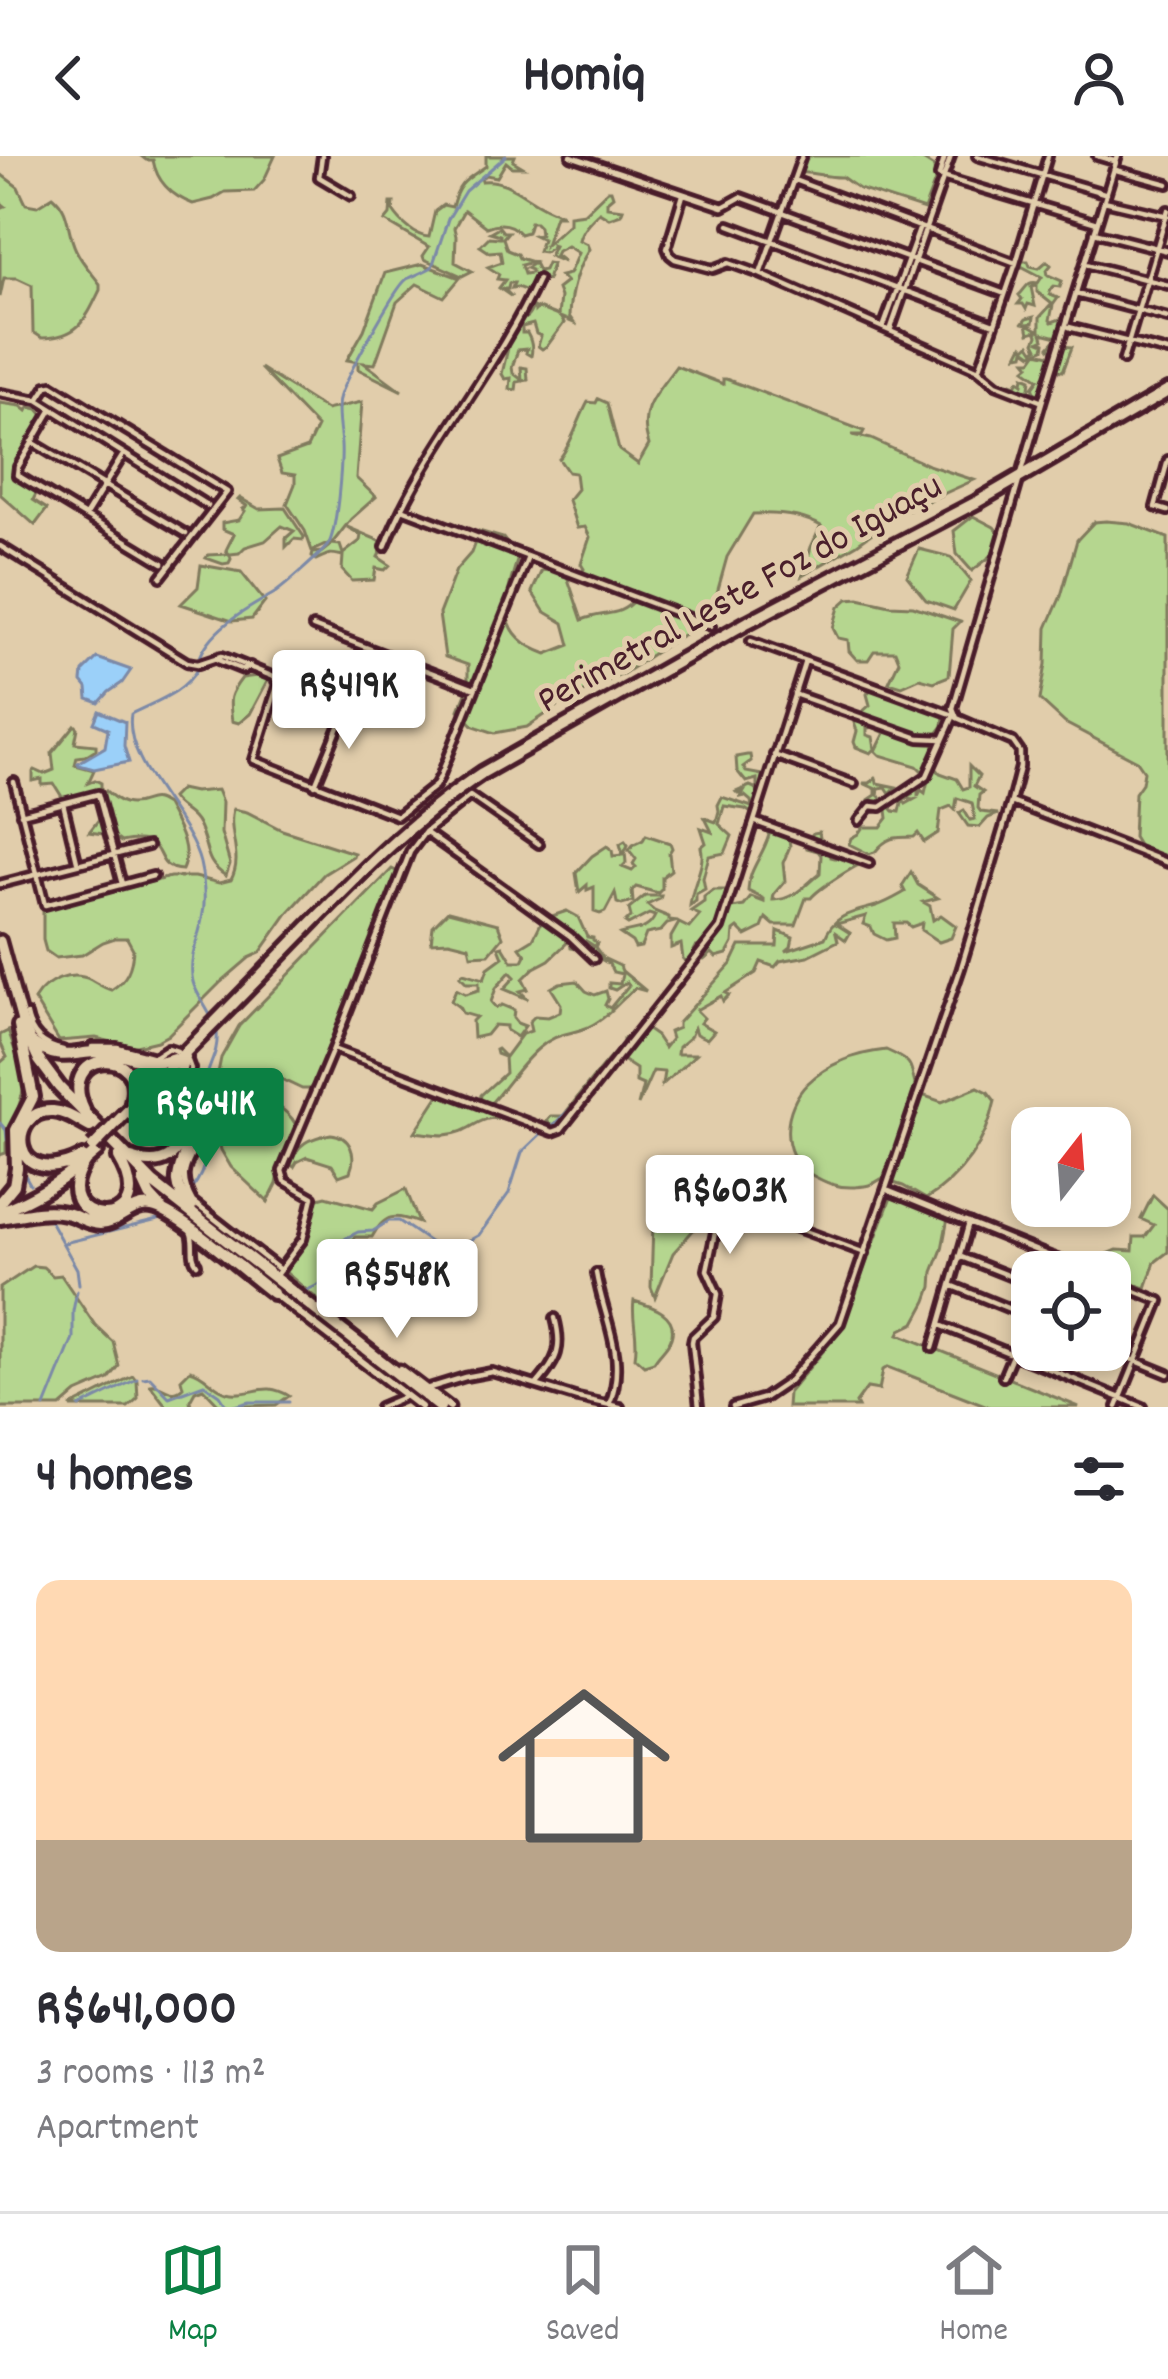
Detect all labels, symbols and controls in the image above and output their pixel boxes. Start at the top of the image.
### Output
text: Homiq [523,40,645,117]
icon: back [36,45,102,111]
icon: person [1066,45,1132,111]
street label: Perimetral Leste Foz do Iguaçu [528,461,954,731]
pin: R$419K [251,650,447,752]
text: R$419K [299,661,399,716]
pin: R$641K [108,1068,304,1170]
text: R$641K [156,1079,256,1134]
north arrow [1011,1107,1131,1227]
map controls [1011,1107,1131,1371]
pin: R$603K [632,1155,828,1257]
text: R$603K [673,1166,787,1221]
pin: R$548K [299,1239,495,1341]
text: R$548K [344,1250,450,1305]
button: locate [1011,1251,1131,1371]
text: 4 homes [36,1443,194,1515]
icon: filters [1066,1446,1132,1512]
icon: home [476,1658,692,1874]
text: R$641,000 [36,1976,237,2048]
text: 3 rooms · 113 m² [36,2048,266,2103]
text: Apartment [36,2103,199,2158]
tab: Map [160,2237,226,2356]
tab: Saved [546,2237,619,2356]
tab: Home [939,2237,1008,2356]

